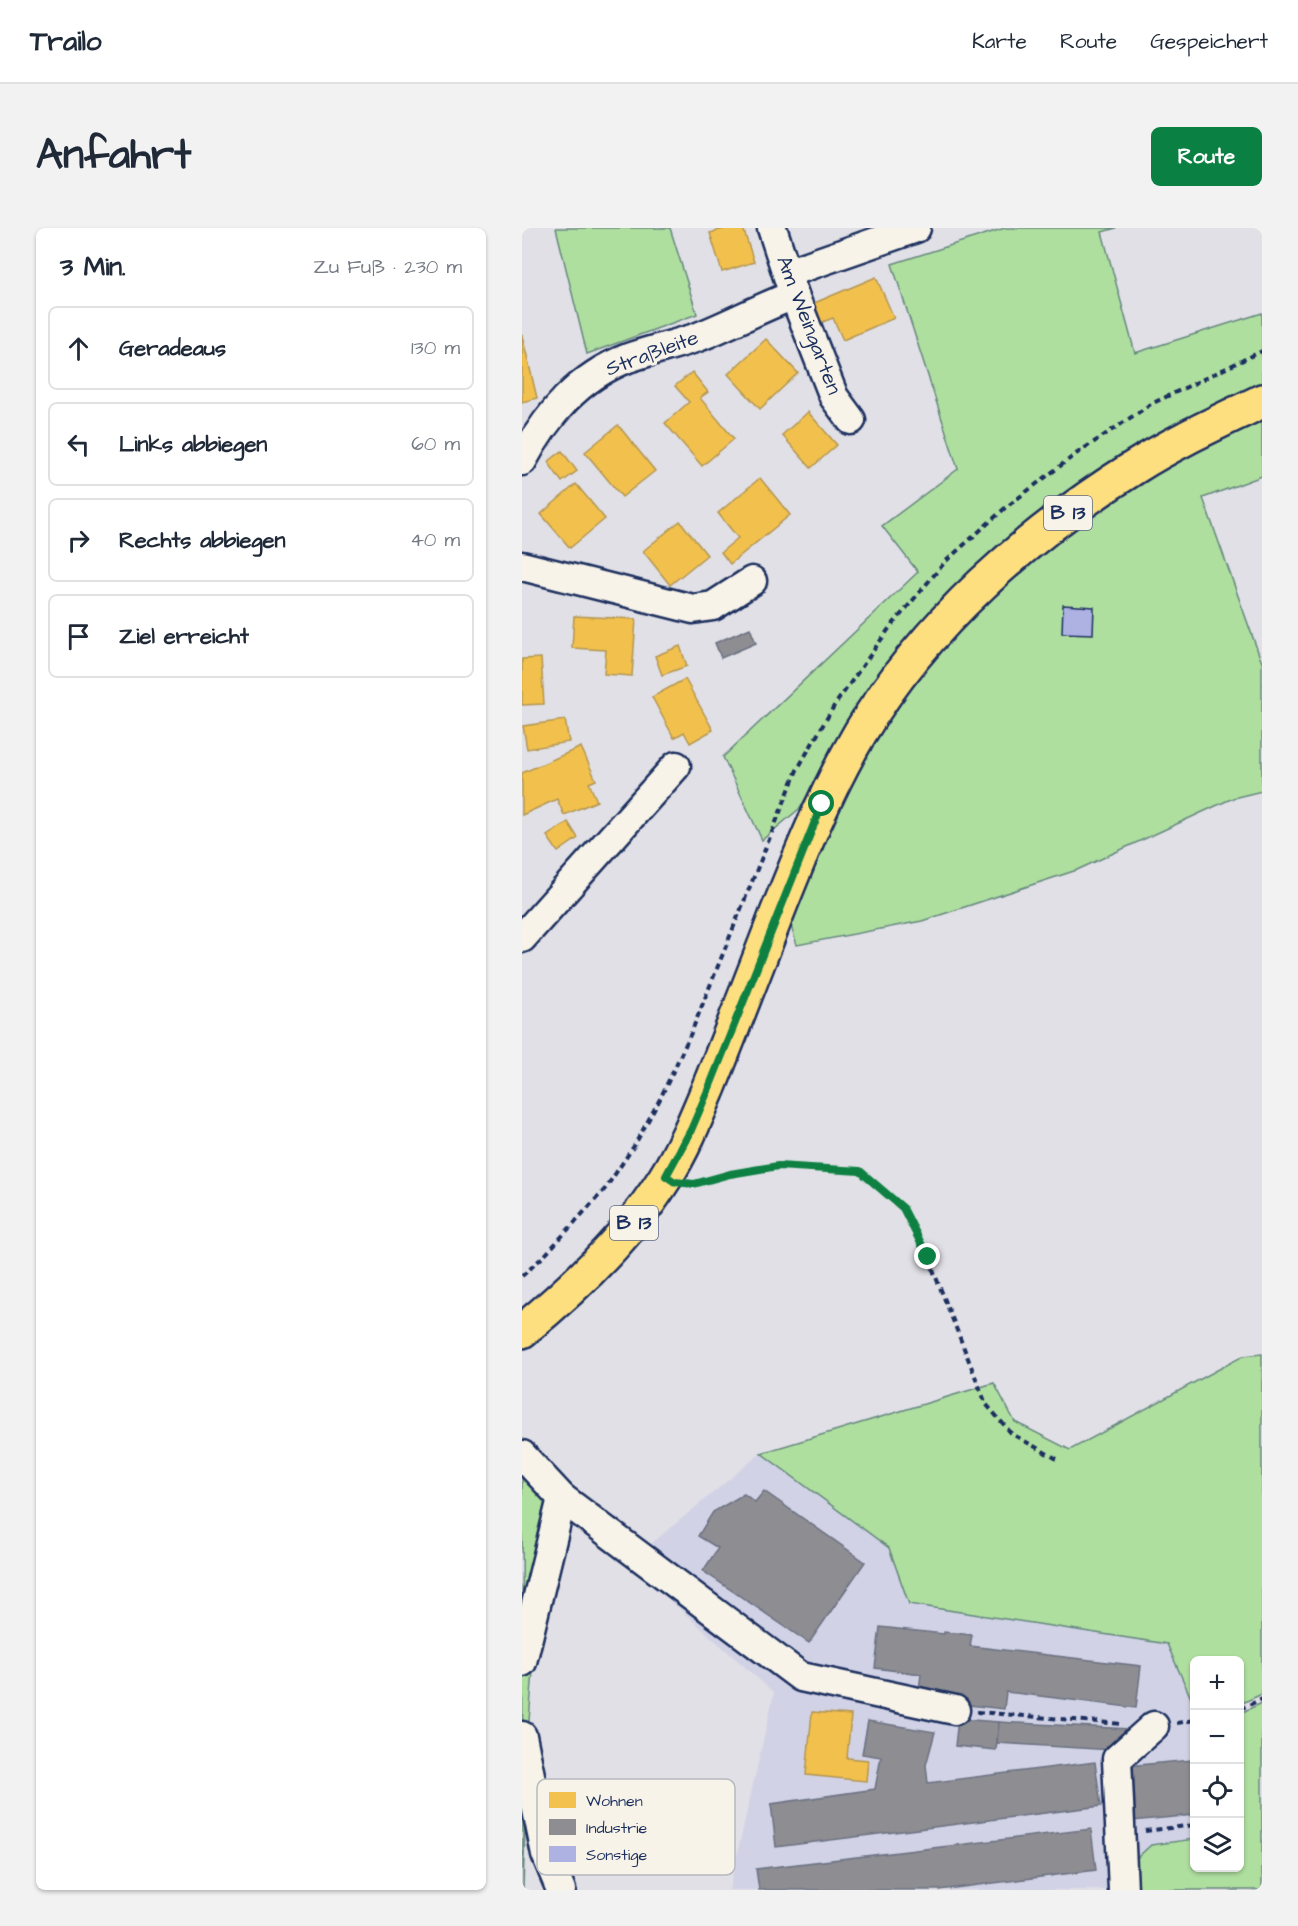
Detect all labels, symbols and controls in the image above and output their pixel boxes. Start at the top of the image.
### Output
text: Trailo [30,22,102,61]
text: Karte [972,27,1027,56]
text: Route [1060,27,1117,56]
text: Gespeichert [1150,27,1268,56]
text: Anfahrt [36,127,191,185]
button: Route [1151,127,1262,186]
text: 3 Min. [60,249,126,285]
street label: Am Weingarten [767,251,849,399]
text: Zu Fuß · 230 m [313,253,462,281]
street label: Straßleite [602,323,702,383]
icon: ahead [62,332,95,365]
text: Geradeaus [119,333,226,364]
text: 130 m [411,334,460,362]
icon: left [62,428,95,461]
text: Links abbiegen [119,429,267,460]
text: 60 m [411,430,460,458]
road number: B 13 [1044,496,1092,530]
icon: right [62,524,95,557]
text: Rechts abbiegen [119,525,286,556]
text: 40 m [410,526,460,554]
icon: arrive [62,620,95,653]
text: Ziel erreicht [119,621,249,652]
route start [808,790,834,816]
road number: B 13 [610,1206,658,1240]
route end [914,1243,940,1269]
map controls [1190,1656,1244,1872]
button: + [1190,1656,1244,1710]
button: − [1190,1710,1244,1764]
button: locate [1190,1764,1244,1818]
legend [537,1779,735,1875]
text: Wohnen [586,1790,643,1812]
text: Industrie [586,1817,648,1839]
button: layers [1190,1818,1244,1872]
text: Sonstige [586,1844,647,1867]

